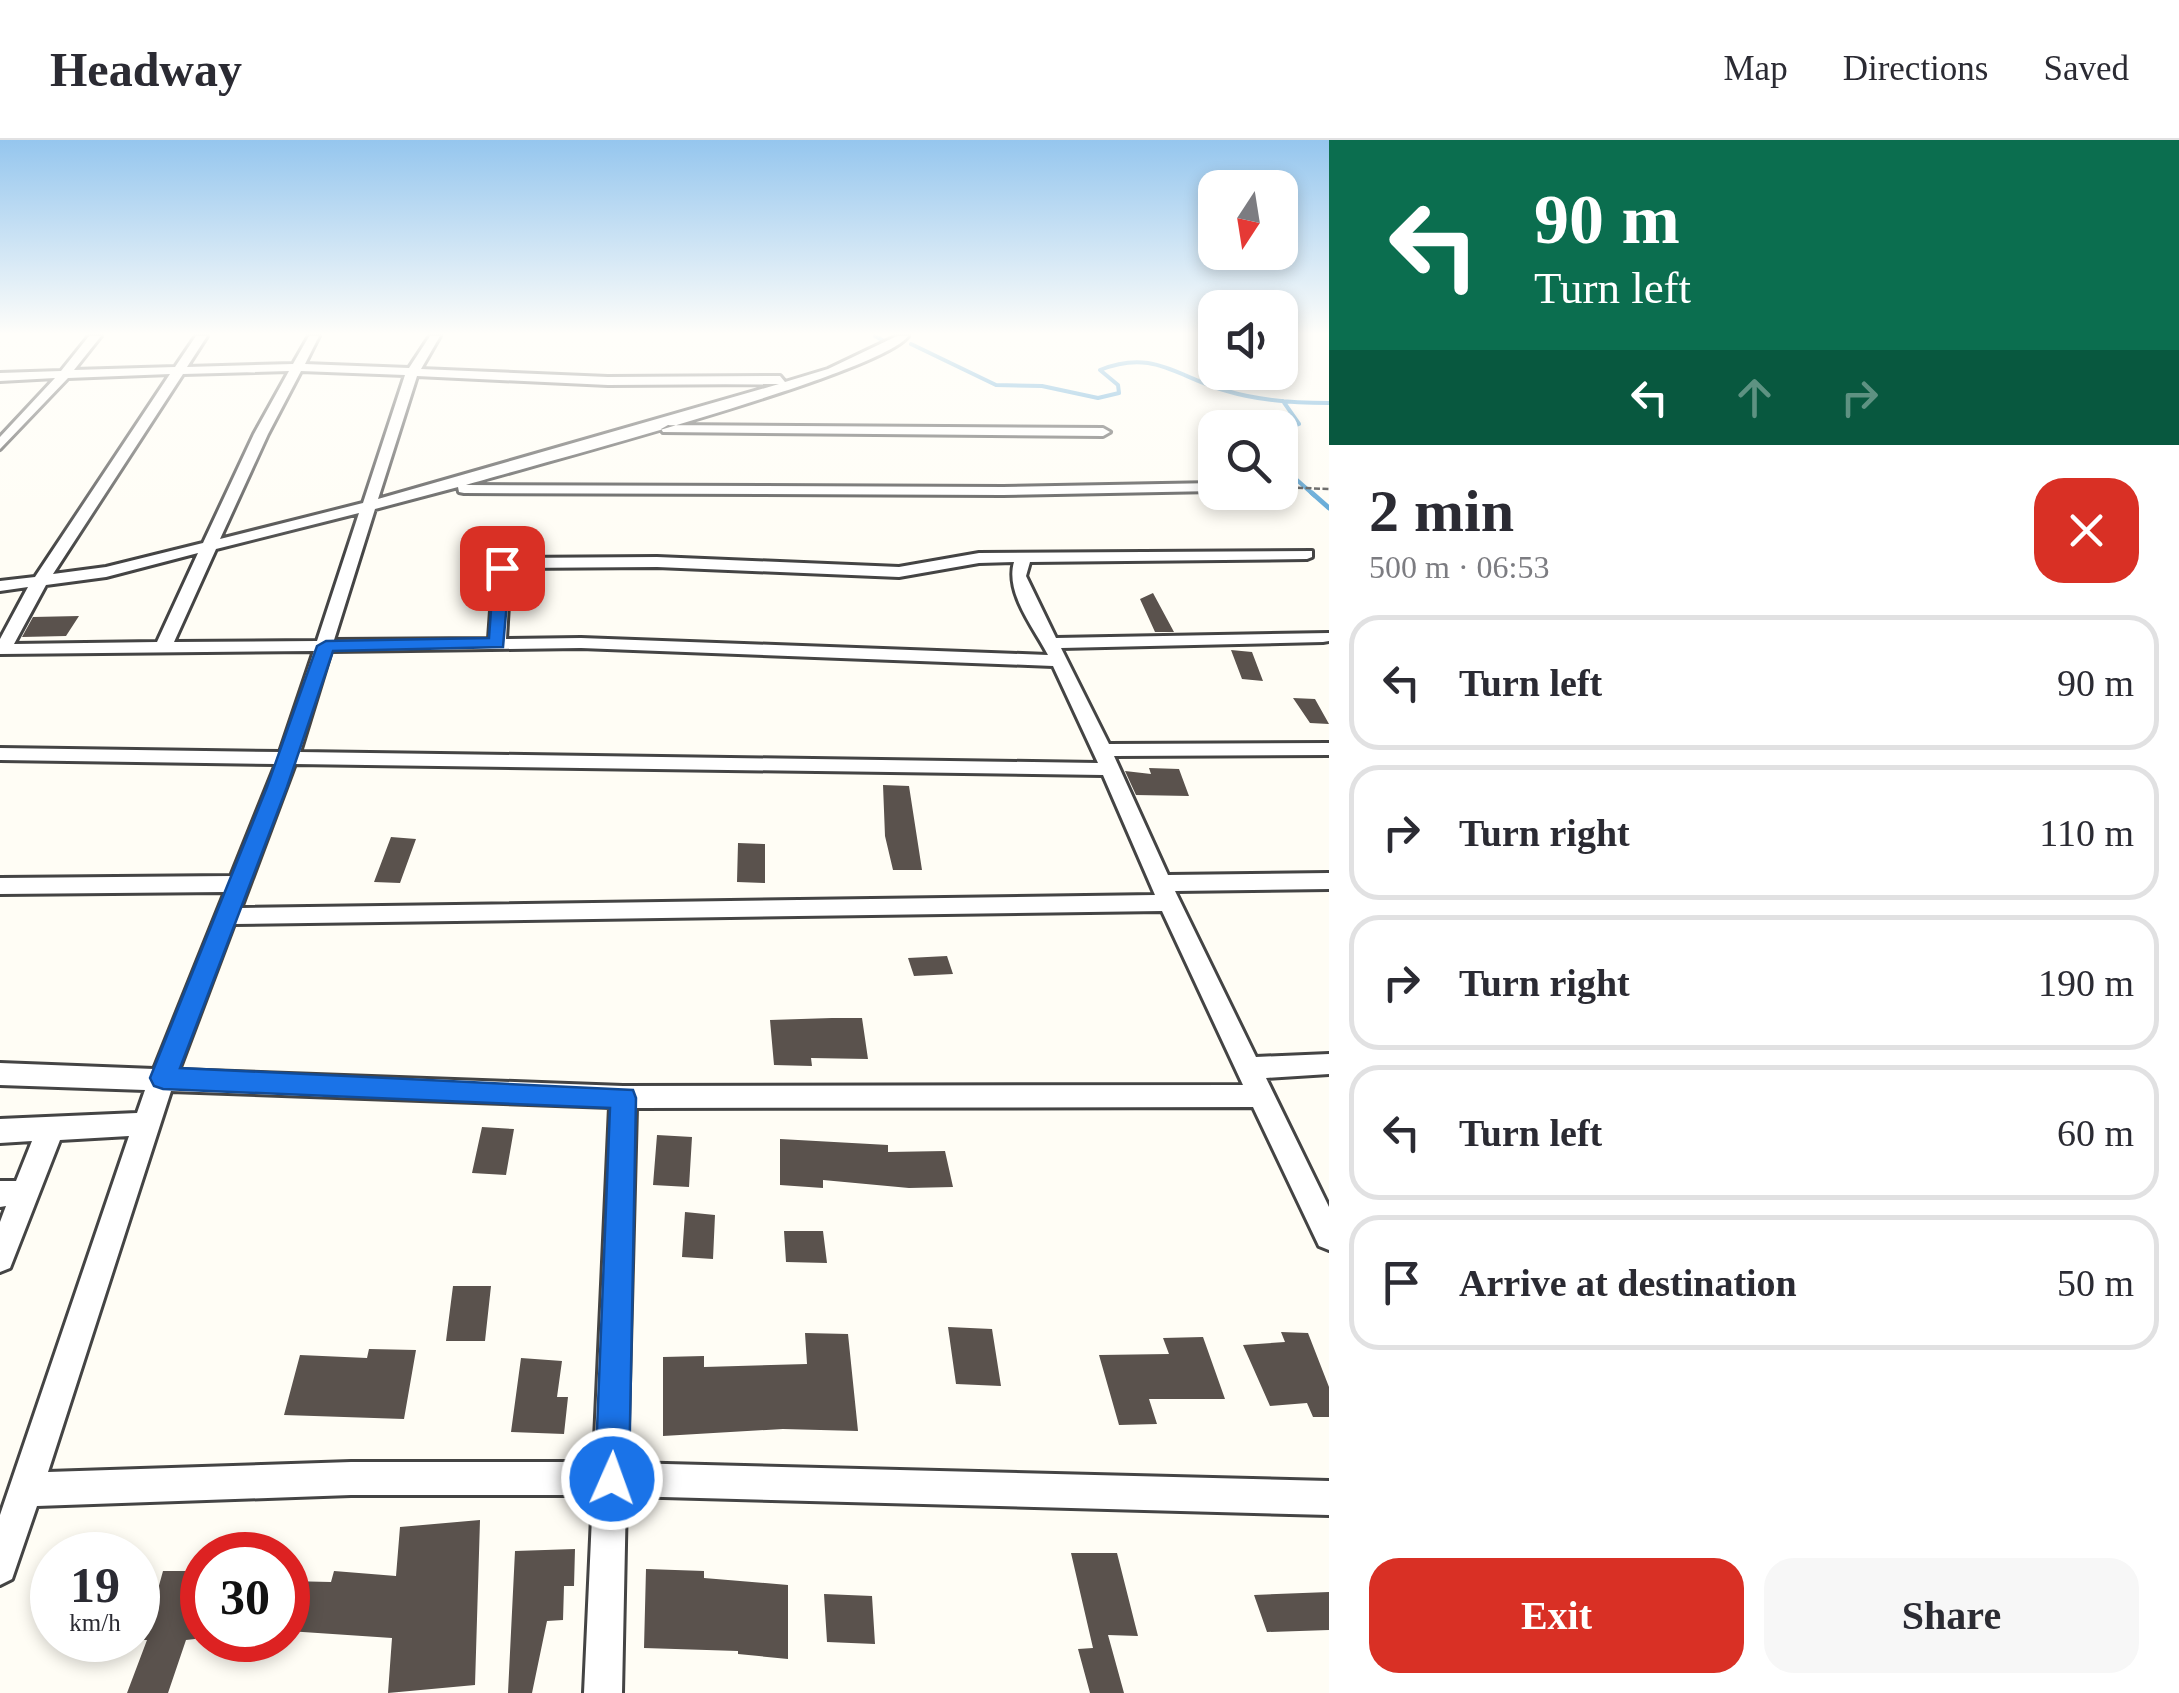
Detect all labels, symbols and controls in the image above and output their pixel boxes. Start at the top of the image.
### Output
text: Headway [50,43,242,96]
text: Map [1724,49,1788,88]
text: Directions [1843,49,1988,88]
text: Saved [2043,49,2129,88]
north arrow [1198,170,1298,270]
map controls [1198,170,1298,510]
icon: left [1369,180,1499,310]
text: 90 m [1534,181,1680,258]
text: Turn left [1534,263,1691,313]
button: sound [1198,290,1298,390]
icon: left [1622,370,1677,425]
icon: ahead [1727,370,1782,425]
icon: right [1832,370,1887,425]
button: search [1198,410,1298,510]
text: 2 min [1369,478,1514,544]
button: close [2034,478,2139,583]
pin [460,526,545,611]
icon: arrive [475,541,530,596]
text: 500 m · 06:53 [1369,549,1549,585]
icon: left [1374,655,1429,710]
text: Turn left [1459,662,1602,704]
text: 90 m [2057,662,2134,704]
icon: right [1374,805,1429,860]
text: Turn right [1459,812,1630,854]
text: 110 m [2039,812,2134,854]
icon: right [1374,955,1429,1010]
text: Turn right [1459,962,1630,1004]
text: 190 m [2038,962,2134,1004]
icon: left [1374,1105,1429,1160]
text: Turn left [1459,1112,1602,1154]
text: 60 m [2057,1112,2134,1154]
icon: arrive [1374,1255,1429,1310]
text: Arrive at destination [1459,1262,1797,1304]
text: 50 m [2057,1262,2134,1304]
position arrow [560,1427,664,1531]
speed limit sign: 30 [180,1532,310,1662]
text: 19 [70,1557,120,1613]
button: Exit [1369,1558,1744,1673]
button: Share [1764,1558,2139,1673]
text: km/h [69,1609,121,1636]

